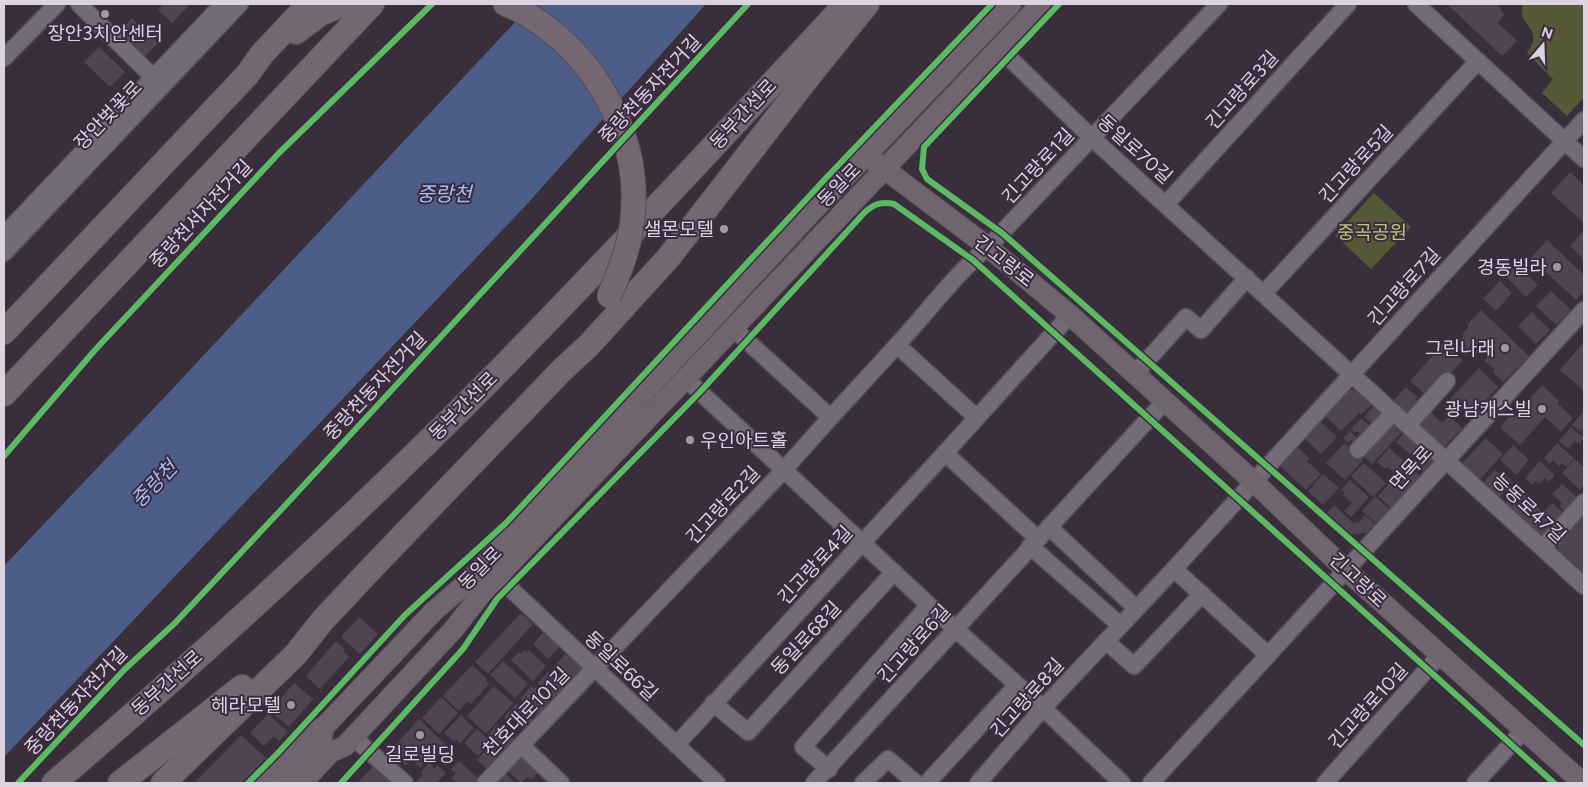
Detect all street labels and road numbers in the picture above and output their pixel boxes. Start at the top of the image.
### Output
street label: 중랑천동자전거길 [594,30,706,148]
street label: 긴고랑로3길 [1201,46,1283,134]
street label: 동부간선로 [705,74,781,154]
street label: 장안벚꽃로 [69,76,147,154]
street label: 동일로70길 [1093,110,1177,188]
street label: 긴고랑로5길 [1314,120,1398,208]
street label: 긴고랑로1길 [997,123,1079,209]
street label: 중랑천서자전거길 [145,155,257,273]
street label: 동일로 [813,158,865,212]
street label: 긴고랑로 [969,230,1039,292]
street label: 긴고랑로7길 [1363,243,1445,331]
street label: 중랑천동자전거길 [319,327,431,445]
street label: 동부간선로 [424,367,502,445]
street label: 면목로 [1385,441,1437,495]
street label: 긴고랑로2길 [681,461,765,549]
street label: 능동로47길 [1488,468,1570,548]
street label: 긴고랑로4길 [773,521,857,609]
street label: 동일로 [453,541,507,595]
street label: 긴고랑로 [1325,548,1391,612]
street label: 동일로68길 [766,596,846,680]
street label: 긴고랑로6길 [873,600,955,688]
street label: 동일로66길 [580,626,662,706]
street label: 중랑천동자전거길 [20,642,132,760]
street label: 동부간선로 [127,645,207,721]
street label: 긴고랑로8길 [985,653,1069,743]
street label: 긴고랑로10길 [1324,658,1412,754]
street label: 천호대로101길 [478,663,574,761]

